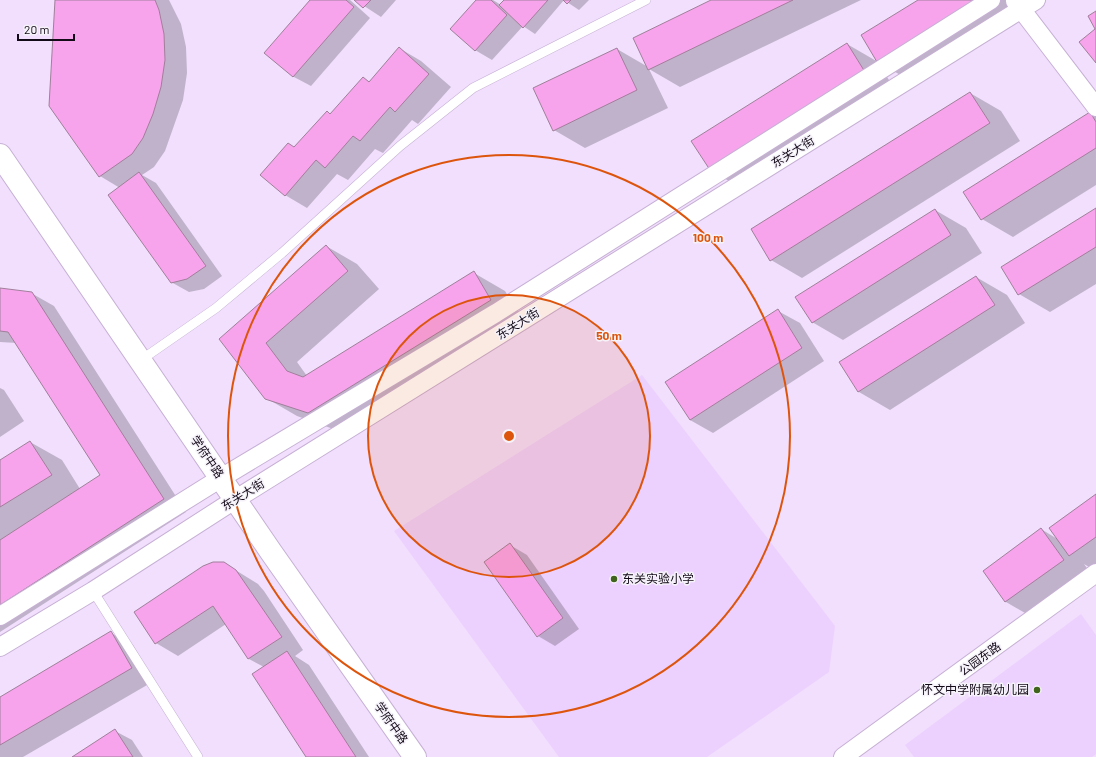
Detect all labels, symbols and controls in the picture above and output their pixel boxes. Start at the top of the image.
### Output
scale bar [18,16,74,42]
text: 20 m [24,22,50,36]
street label: 东关大街 [768,132,817,170]
text: 100 m [693,230,723,244]
street label: 东关大街 [493,304,542,342]
text: 50 m [596,328,622,342]
centre of rings [502,429,516,443]
street label: 学府中路 [189,433,227,480]
street label: 东关大街 [218,475,267,513]
place label: 东关实验小学 [622,571,694,585]
marker: 东关实验小学 [609,574,619,584]
street label: 公园东路 [956,638,1003,678]
place label: 怀文中学附属幼儿园 [921,682,1029,696]
marker: 怀文中学附属幼儿园 [1032,685,1042,695]
street label: 学府中路 [372,699,411,746]

